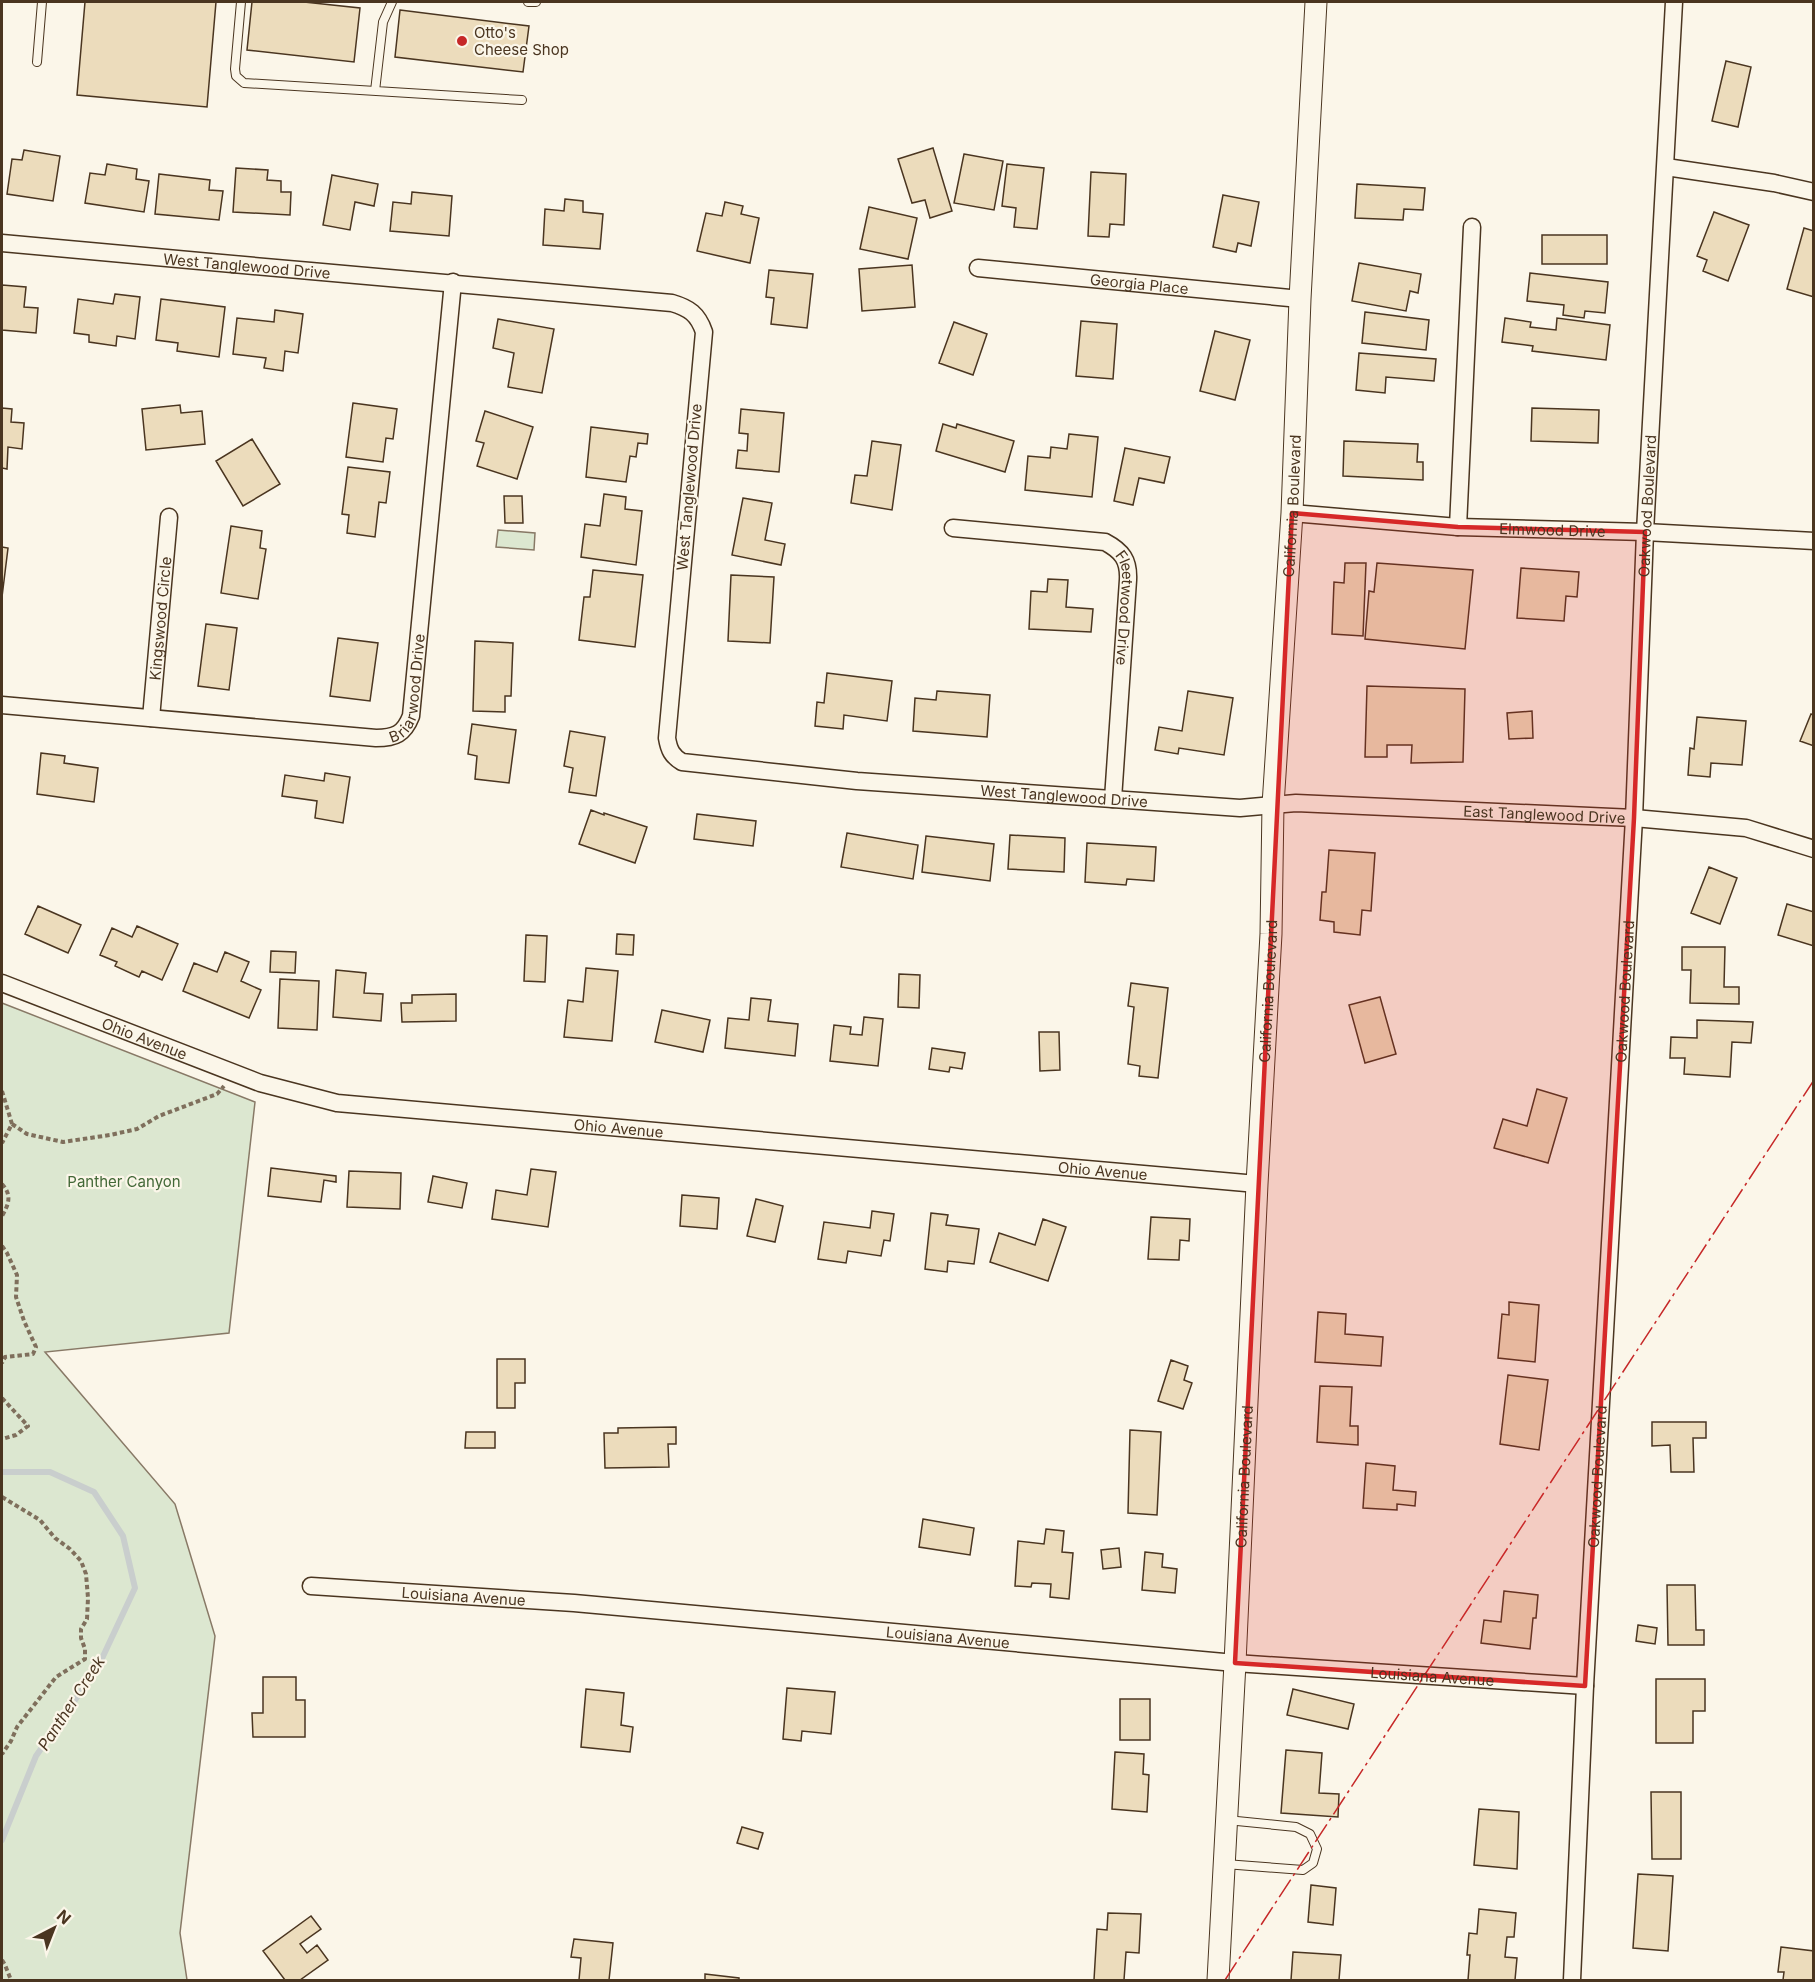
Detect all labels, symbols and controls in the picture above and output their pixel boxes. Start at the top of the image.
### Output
place label: Otto's Cheese Shop [474,23,569,59]
marker: Otto's Cheese Shop [455,34,469,48]
street label: West Tanglewood Drive [163,249,331,282]
street label: Georgia Place [1089,269,1189,298]
street label: West Tanglewood Drive [672,403,706,571]
street label: California Boulevard [1278,434,1304,578]
street label: Oakwood Boulevard [1634,434,1660,578]
street label: Elmwood Drive [1499,519,1606,540]
street label: Fleetwood Drive [1112,546,1138,666]
street label: Kingswood Circle [145,556,175,681]
street label: Briarwood Drive [386,633,428,746]
street label: West Tanglewood Drive [980,780,1149,811]
street label: East Tanglewood Drive [1463,801,1626,827]
street label: California Boulevard [1254,920,1281,1063]
street label: Oakwood Boulevard [1611,920,1638,1063]
street label: Ohio Avenue [99,1013,190,1063]
street label: Ohio Avenue [573,1114,664,1141]
street label: Ohio Avenue [1057,1157,1148,1184]
park label: Panther Canyon [67,1172,181,1191]
street label: California Boulevard [1231,1405,1256,1549]
street label: Oakwood Boulevard [1583,1405,1610,1548]
street label: Louisiana Avenue [401,1582,526,1609]
street label: Louisiana Avenue [885,1622,1011,1652]
water label: Panther Creek [33,1652,109,1754]
street label: Louisiana Avenue [1370,1662,1495,1690]
north arrow [24,1898,84,1958]
text: N [53,1905,75,1928]

